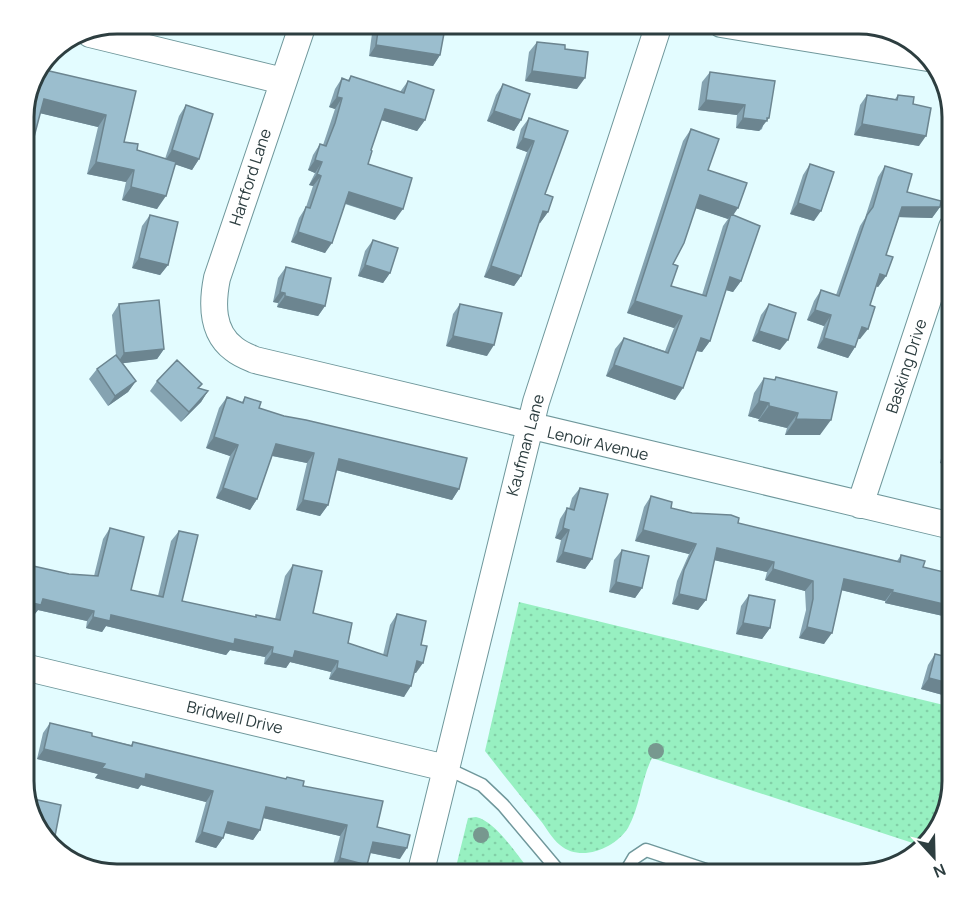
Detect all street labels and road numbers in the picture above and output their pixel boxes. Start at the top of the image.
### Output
street label: Hartford Lane [224,126,276,228]
street label: Basking Drive [880,316,932,416]
street label: Kaufman Lane [501,392,549,498]
street label: Lenoir Avenue [545,421,651,465]
street label: Bridwell Drive [185,695,285,739]

